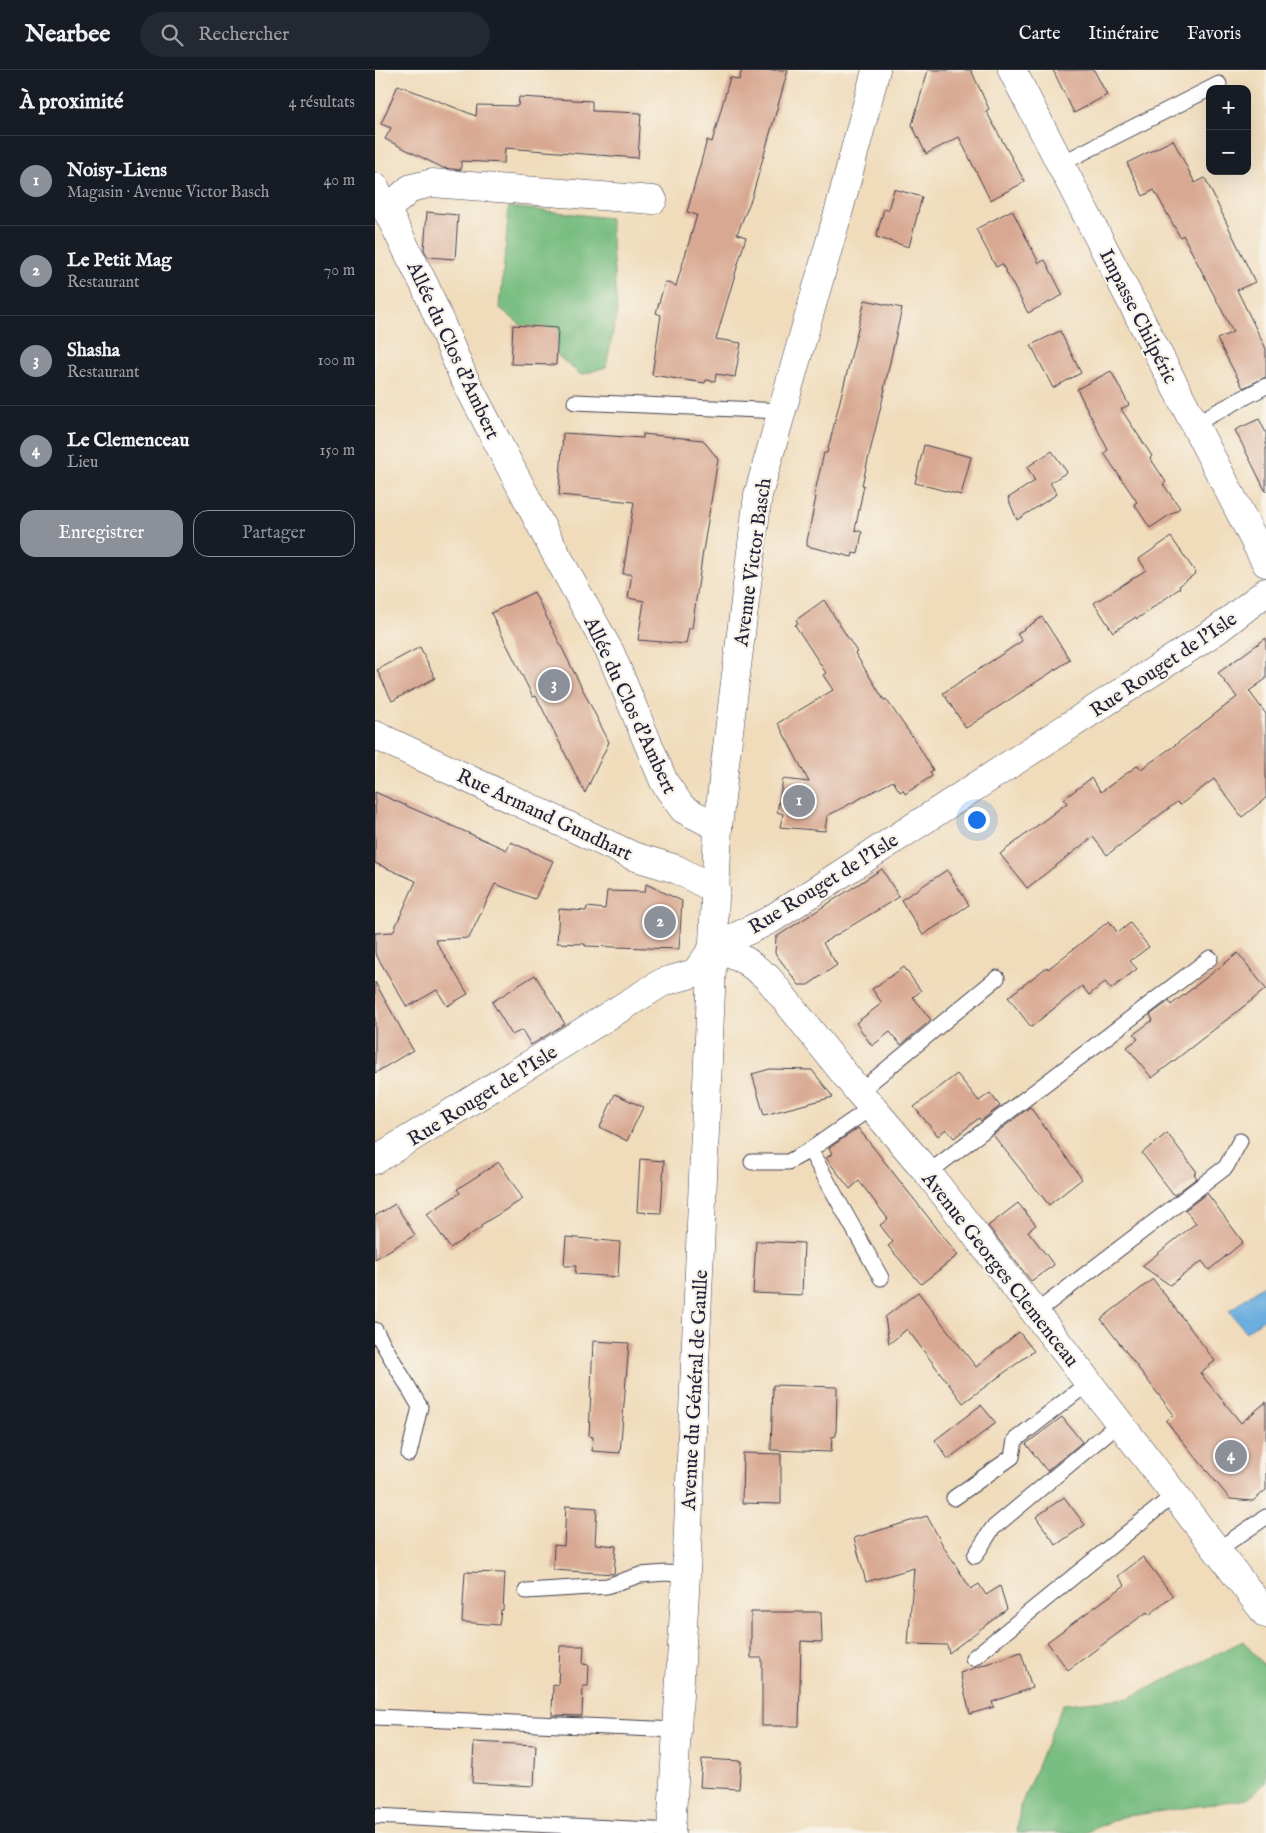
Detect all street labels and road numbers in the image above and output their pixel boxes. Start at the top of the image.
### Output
street label: Impasse Chilpéric [1093,245,1182,388]
street label: Allée du Clos d’Ambert [400,257,505,443]
street label: Avenue Victor Basch [729,476,778,649]
street label: Rue Rouget de l'Isle [1086,607,1242,724]
street label: Allée du Clos d'Ambert [577,612,682,798]
street label: Rue Armand Gundhart [453,764,636,867]
street label: Rue Rouget de l'Isle [744,828,903,940]
street label: Rue Rouget de l'Isle [403,1040,562,1152]
street label: Avenue Georges Clemenceau [915,1167,1084,1373]
street label: Avenue du Général de Gaulle [677,1269,714,1512]

